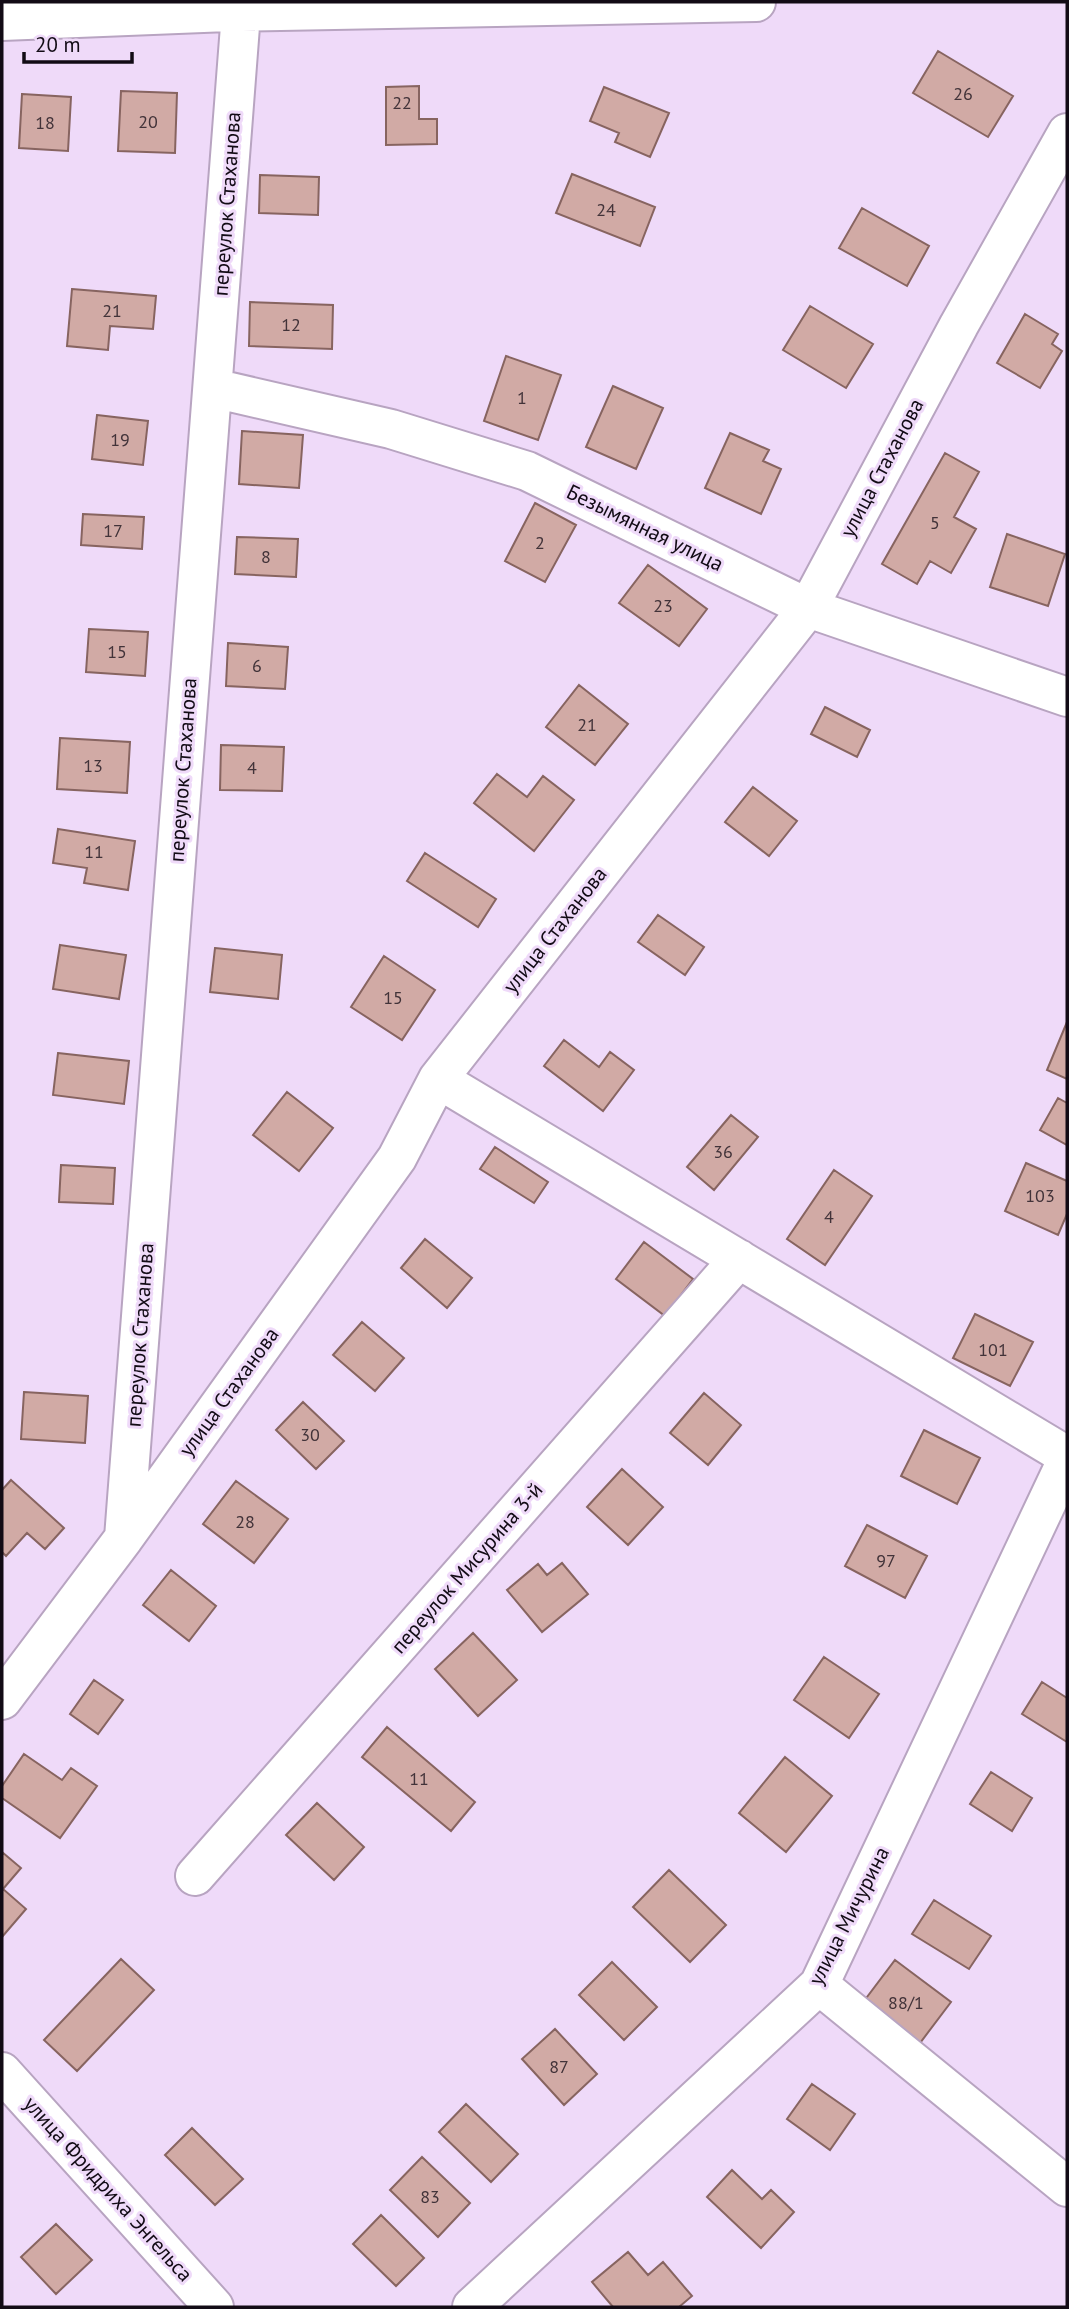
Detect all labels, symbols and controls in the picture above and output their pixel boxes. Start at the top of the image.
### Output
scale bar [24,21,133,65]
text: 20 m [35,31,81,58]
house number: 26 [953,82,973,105]
house number: 22 [392,91,412,114]
house number: 20 [138,110,158,133]
house number: 18 [35,111,55,134]
street label: переулок Стаханова [207,111,246,297]
house number: 24 [596,198,616,221]
house number: 21 [102,299,122,322]
house number: 12 [281,313,301,336]
house number: 1 [517,386,527,409]
street label: улица Стаханова [834,394,929,542]
house number: 19 [110,428,130,451]
street label: Безымянная улица [562,478,728,577]
house number: 5 [930,511,940,534]
house number: 17 [103,519,123,542]
house number: 2 [535,531,545,554]
house number: 8 [261,545,271,568]
house number: 23 [653,594,673,617]
house number: 15 [107,640,127,663]
house number: 6 [252,654,262,677]
street label: переулок Стаханова [163,677,202,863]
house number: 21 [577,713,597,736]
house number: 13 [83,754,103,777]
house number: 4 [247,756,257,779]
house number: 11 [84,840,104,863]
street label: улица Стаханова [497,861,612,998]
house number: 15 [383,986,403,1009]
house number: 36 [713,1140,733,1163]
house number: 103 [1025,1184,1055,1207]
house number: 4 [824,1205,834,1228]
street label: переулок Стаханова [120,1242,159,1428]
street label: улица Стаханова [173,1322,285,1462]
house number: 101 [978,1338,1008,1361]
house number: 30 [300,1423,320,1446]
street label: переулок Мисурина 3-й [385,1476,548,1659]
house number: 28 [235,1510,255,1533]
house number: 97 [876,1549,896,1572]
house number: 11 [409,1767,429,1790]
street label: улица Мичурина [802,1842,895,1990]
house number: 88/1 [888,1991,924,2014]
house number: 87 [549,2055,569,2078]
street label: улица Фридриха Энгельса [18,2090,199,2287]
house number: 83 [420,2185,440,2208]

